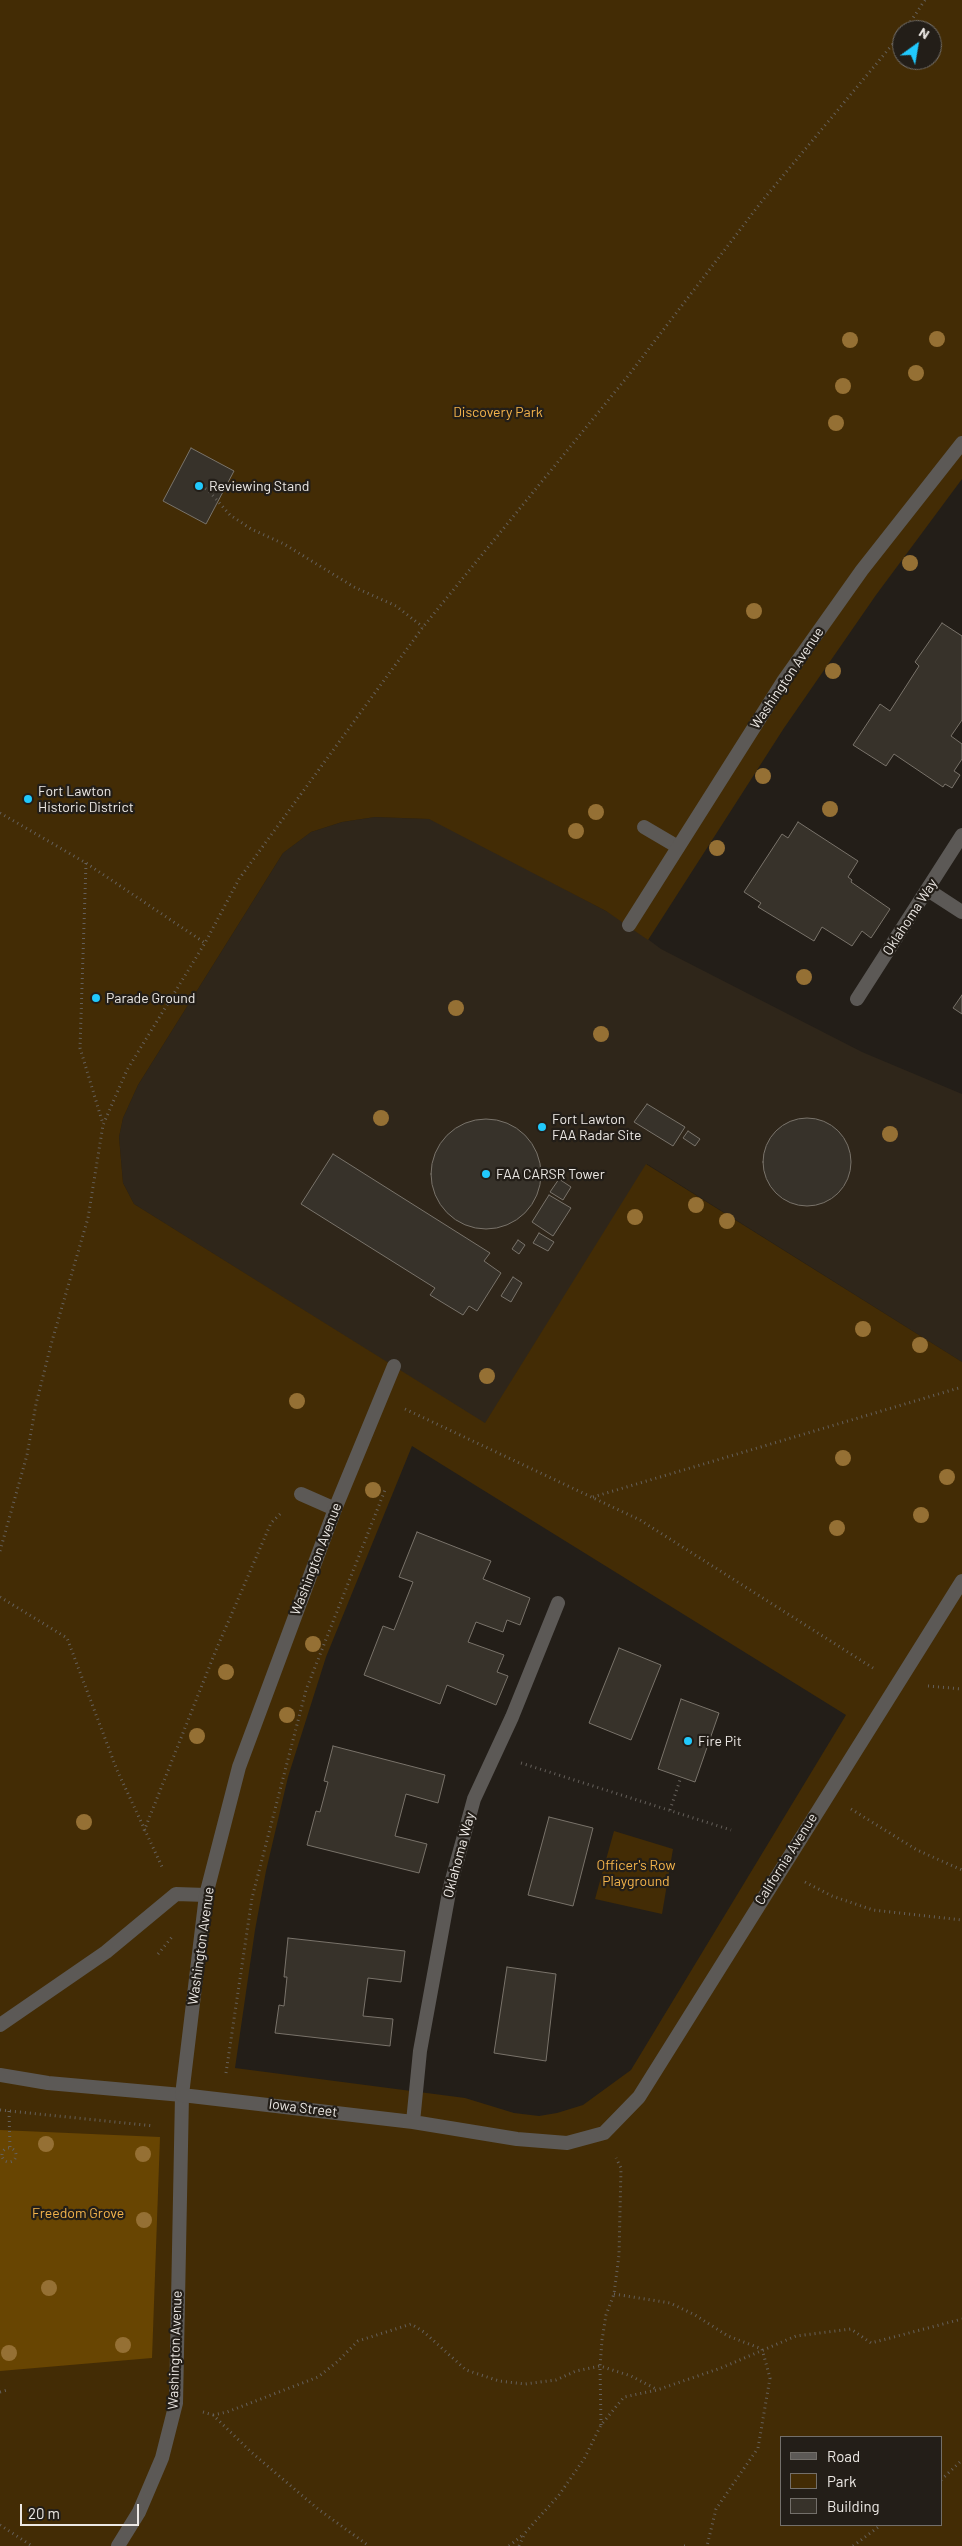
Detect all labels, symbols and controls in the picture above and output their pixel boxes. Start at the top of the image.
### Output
north arrow [892,20,942,70]
text: N [916,23,933,42]
park label: Discovery Park [453,404,543,420]
place label: Reviewing Stand [209,478,309,494]
marker: Reviewing Stand [193,480,205,492]
street label: Washington Avenue [747,624,827,732]
place label: Fort Lawton Historic District [38,783,134,816]
marker: Fort Lawton Historic District [22,793,34,805]
street label: Oklahoma Way [879,876,941,958]
place label: Parade Ground [106,990,195,1006]
marker: Parade Ground [90,992,102,1004]
place label: Fort Lawton FAA Radar Site [552,1111,642,1144]
marker: Fort Lawton FAA Radar Site [536,1121,548,1133]
place label: FAA CARSR Tower [496,1166,605,1182]
marker: FAA CARSR Tower [480,1168,492,1180]
street label: Washington Avenue [287,1500,345,1618]
place label: Fire Pit [698,1733,742,1749]
marker: Fire Pit [682,1735,694,1747]
street label: Oklahoma Way [440,1810,478,1900]
street label: California Avenue [751,1810,821,1908]
park label: Officer's Row Playground [596,1857,676,1890]
street label: Washington Avenue [184,1886,218,2006]
street label: Iowa Street [268,2095,338,2121]
park label: Freedom Grove [32,2205,124,2221]
street label: Washington Avenue [165,2290,185,2410]
legend [780,2436,942,2526]
text: Road [827,2447,860,2465]
text: Park [827,2472,856,2490]
scale bar [22,2494,141,2526]
text: Building [827,2497,880,2515]
text: 20 m [28,2504,60,2522]

